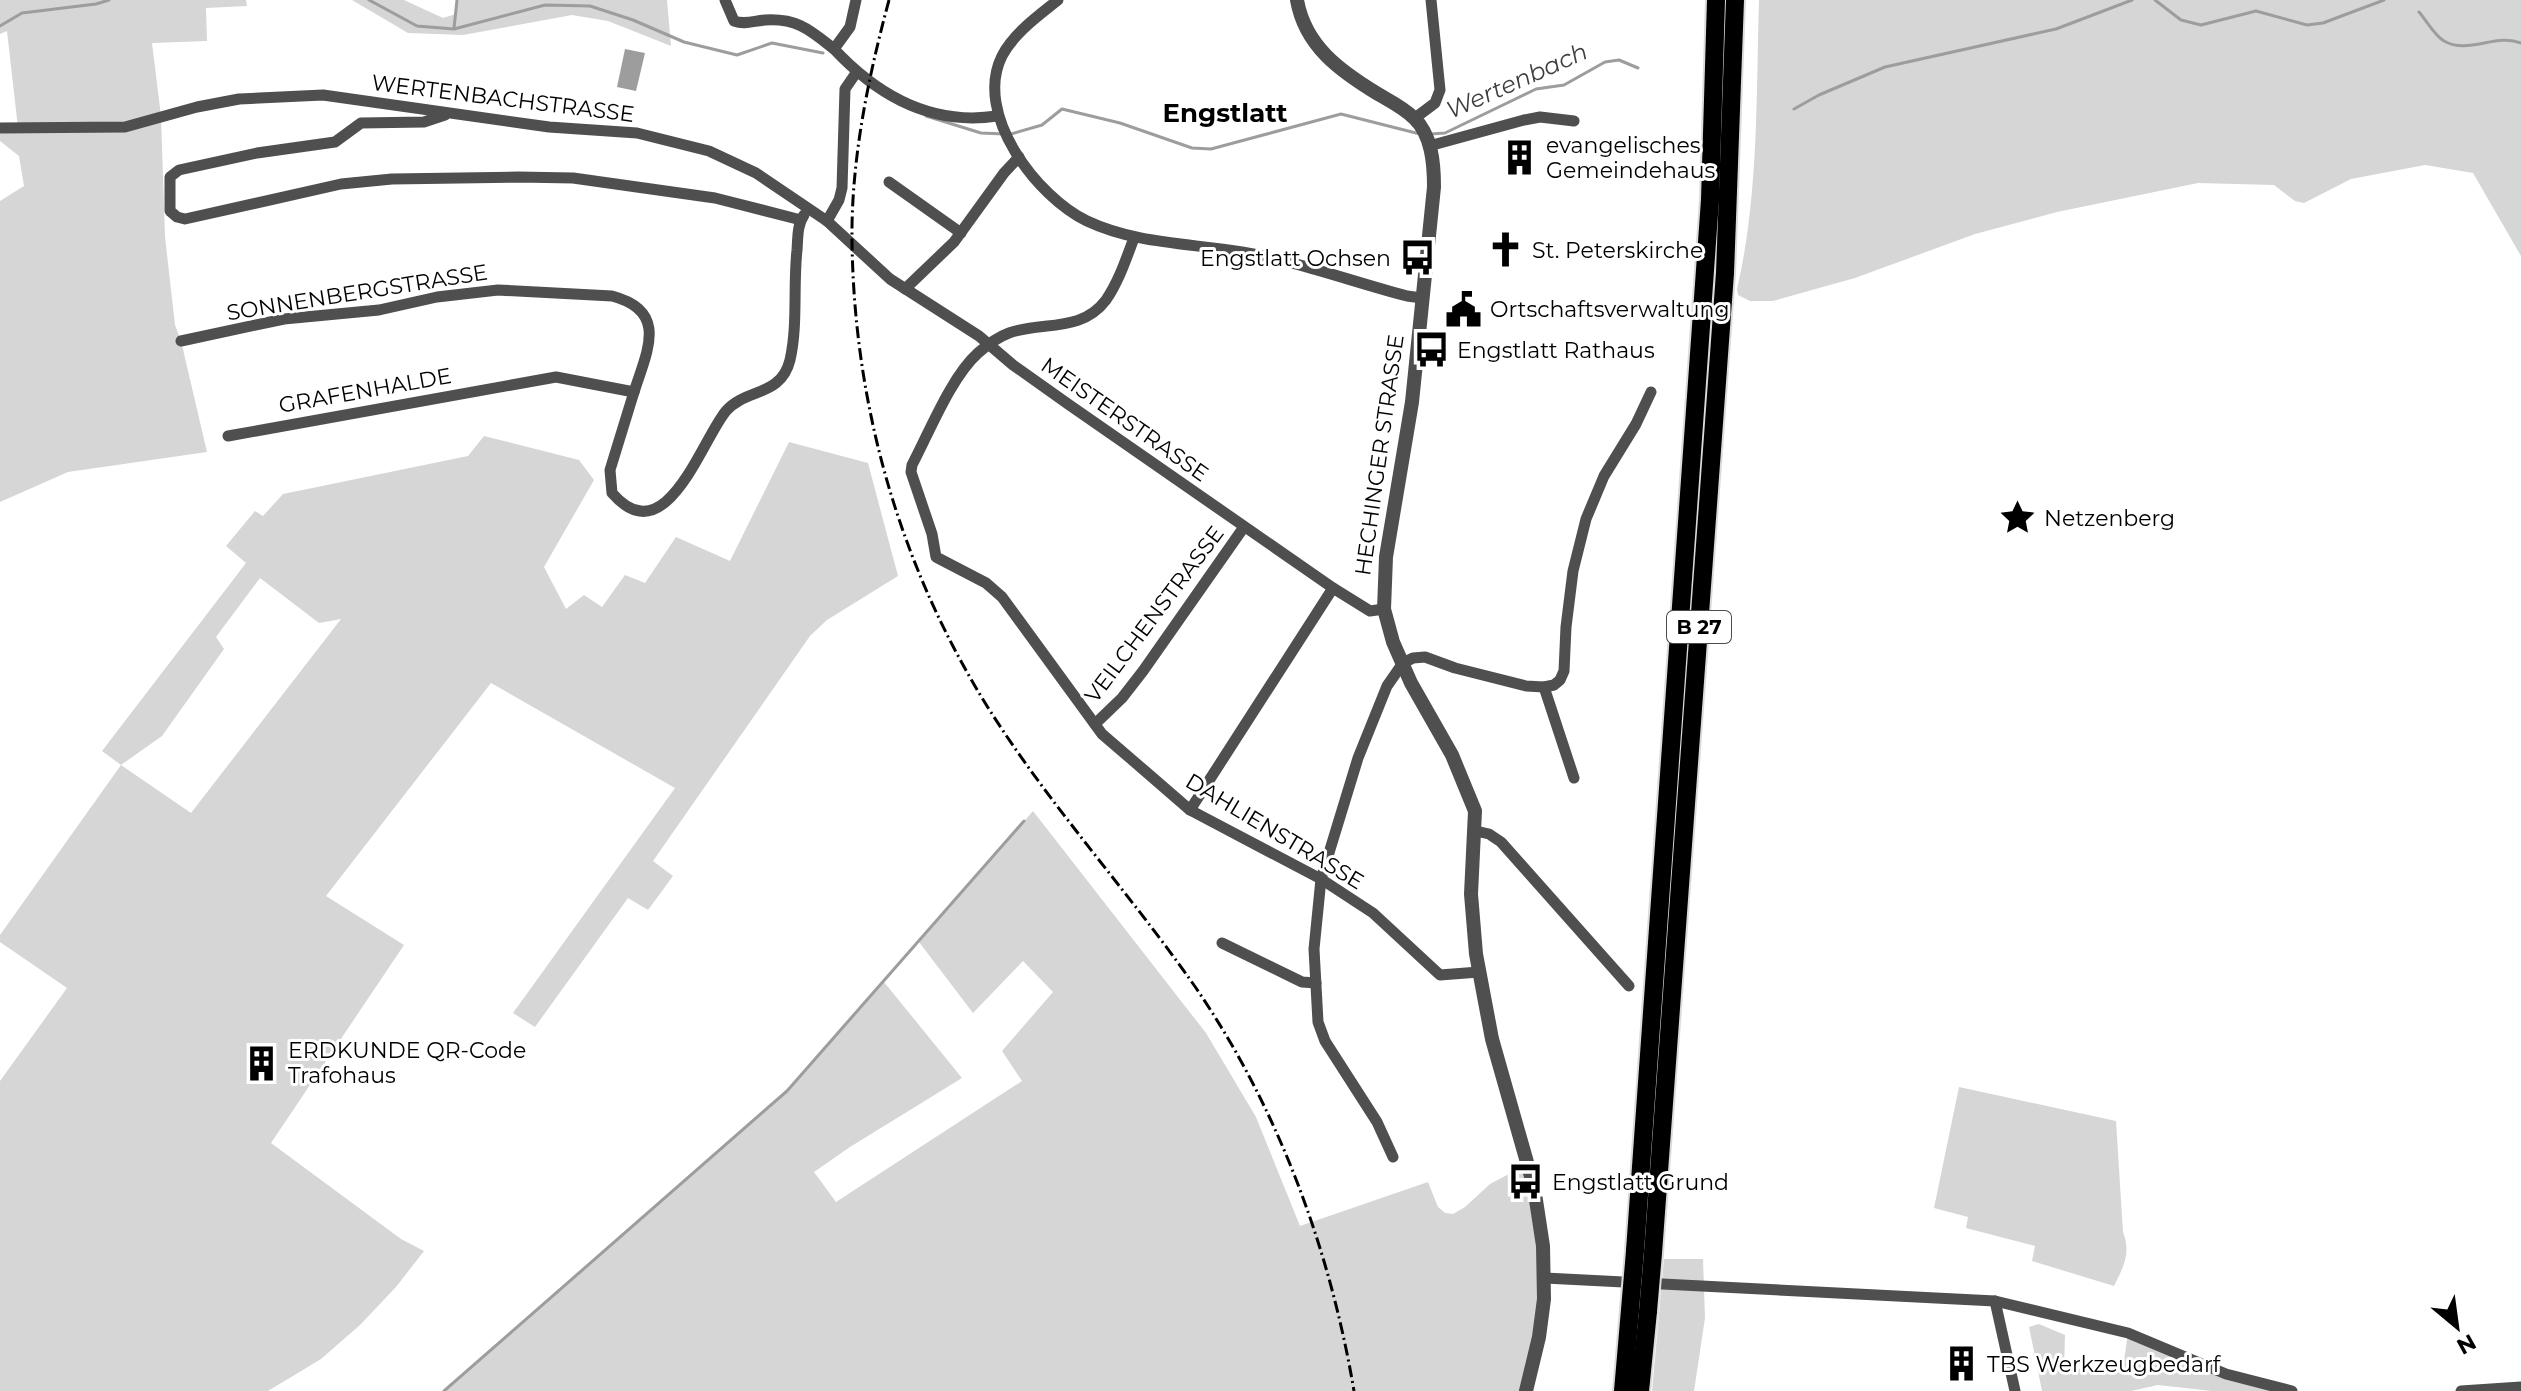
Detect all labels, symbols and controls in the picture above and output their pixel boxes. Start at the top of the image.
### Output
water label: Wertenbach [1442,36,1592,125]
street label: WERTENBACHSTRASSE [370,69,636,128]
district label: Engstlatt [1162,97,1288,129]
place label: evangelisches Gemeindehaus [1546,132,1716,184]
building icon: evangelisches Gemeindehaus [1501,139,1539,177]
church icon: St. Peterskirche [1487,231,1525,269]
place label: St. Peterskirche [1532,237,1703,264]
bus stop icon: Engstlatt Ochsen [1398,239,1436,277]
place label: Engstlatt Ochsen [1200,245,1391,272]
street label: SONNENBERGSTRASSE [225,259,490,326]
public building icon: Ortschaftsverwaltung [1445,290,1483,328]
place label: Ortschaftsverwaltung [1490,296,1730,323]
bus stop icon: Engstlatt Rathaus [1412,331,1450,369]
street label: HECHINGER STRASSE [1349,333,1410,577]
place label: Engstlatt Rathaus [1457,337,1655,364]
street label: MEISTERSTRASSE [1036,351,1214,487]
street label: GRAFENHALDE [277,362,453,419]
place icon: Netzenberg [1999,499,2037,537]
place label: Netzenberg [2044,505,2175,532]
street label: VEILCHENSTRASSE [1079,521,1230,708]
road number: B 27 [1667,611,1731,643]
street label: DAHLIENSTRASSE [1181,768,1369,895]
place label: ERDKUNDE QR-Code Trafohaus [288,1037,526,1089]
building icon: ERDKUNDE QR-Code Trafohaus [243,1044,281,1082]
bus stop icon: Engstlatt Grund [1507,1163,1545,1201]
place label: Engstlatt Grund [1552,1169,1729,1196]
north arrow [2417,1287,2497,1367]
text: N [2452,1328,2481,1360]
building icon: TBS Werkzeugbedarf [1942,1345,1980,1383]
place label: TBS Werkzeugbedarf [1987,1351,2222,1378]

